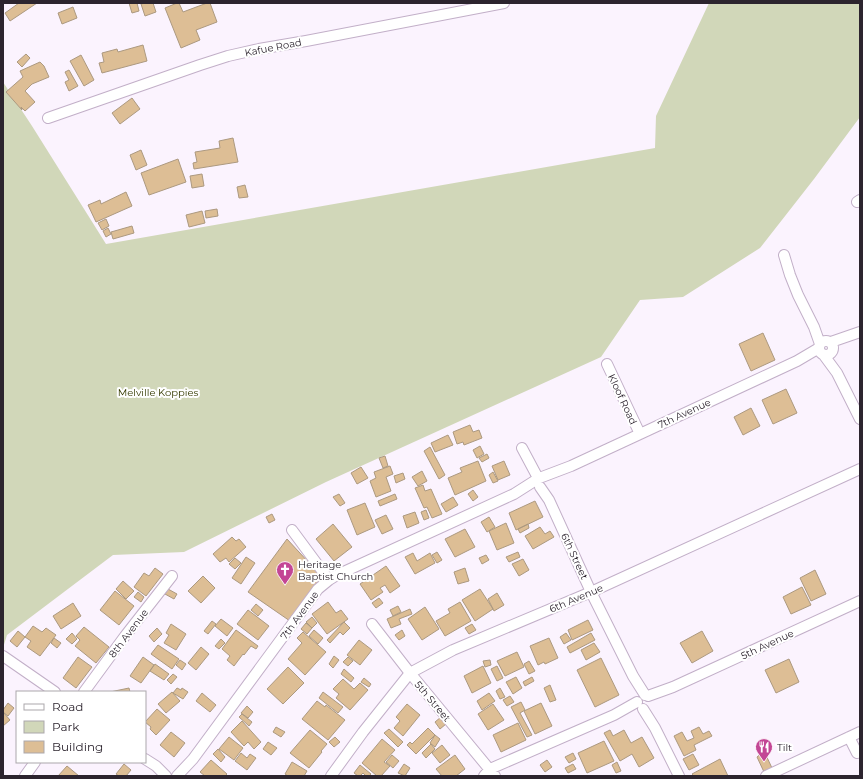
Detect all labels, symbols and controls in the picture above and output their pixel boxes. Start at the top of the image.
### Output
street label: Kafue Road [243,36,303,59]
street label: Kloof Road [605,372,640,427]
park label: Melville Koppies [118,386,198,399]
street label: 7th Avenue [656,396,713,431]
street label: 6th Street [558,531,591,582]
place label: Heritage Baptist Church [298,558,373,583]
church icon: Heritage Baptist Church [275,560,295,585]
street label: 6th Avenue [547,581,605,616]
street label: 7th Avenue [277,588,321,642]
street label: 8th Avenue [106,606,151,660]
street label: 5th Avenue [739,627,796,662]
street label: 5th Street [412,678,453,724]
legend [16,691,146,763]
text: Road [52,699,83,714]
text: Park [52,719,80,734]
restaurant icon: Tilt [754,737,774,762]
text: Building [52,739,103,754]
place label: Tilt [777,741,792,754]

